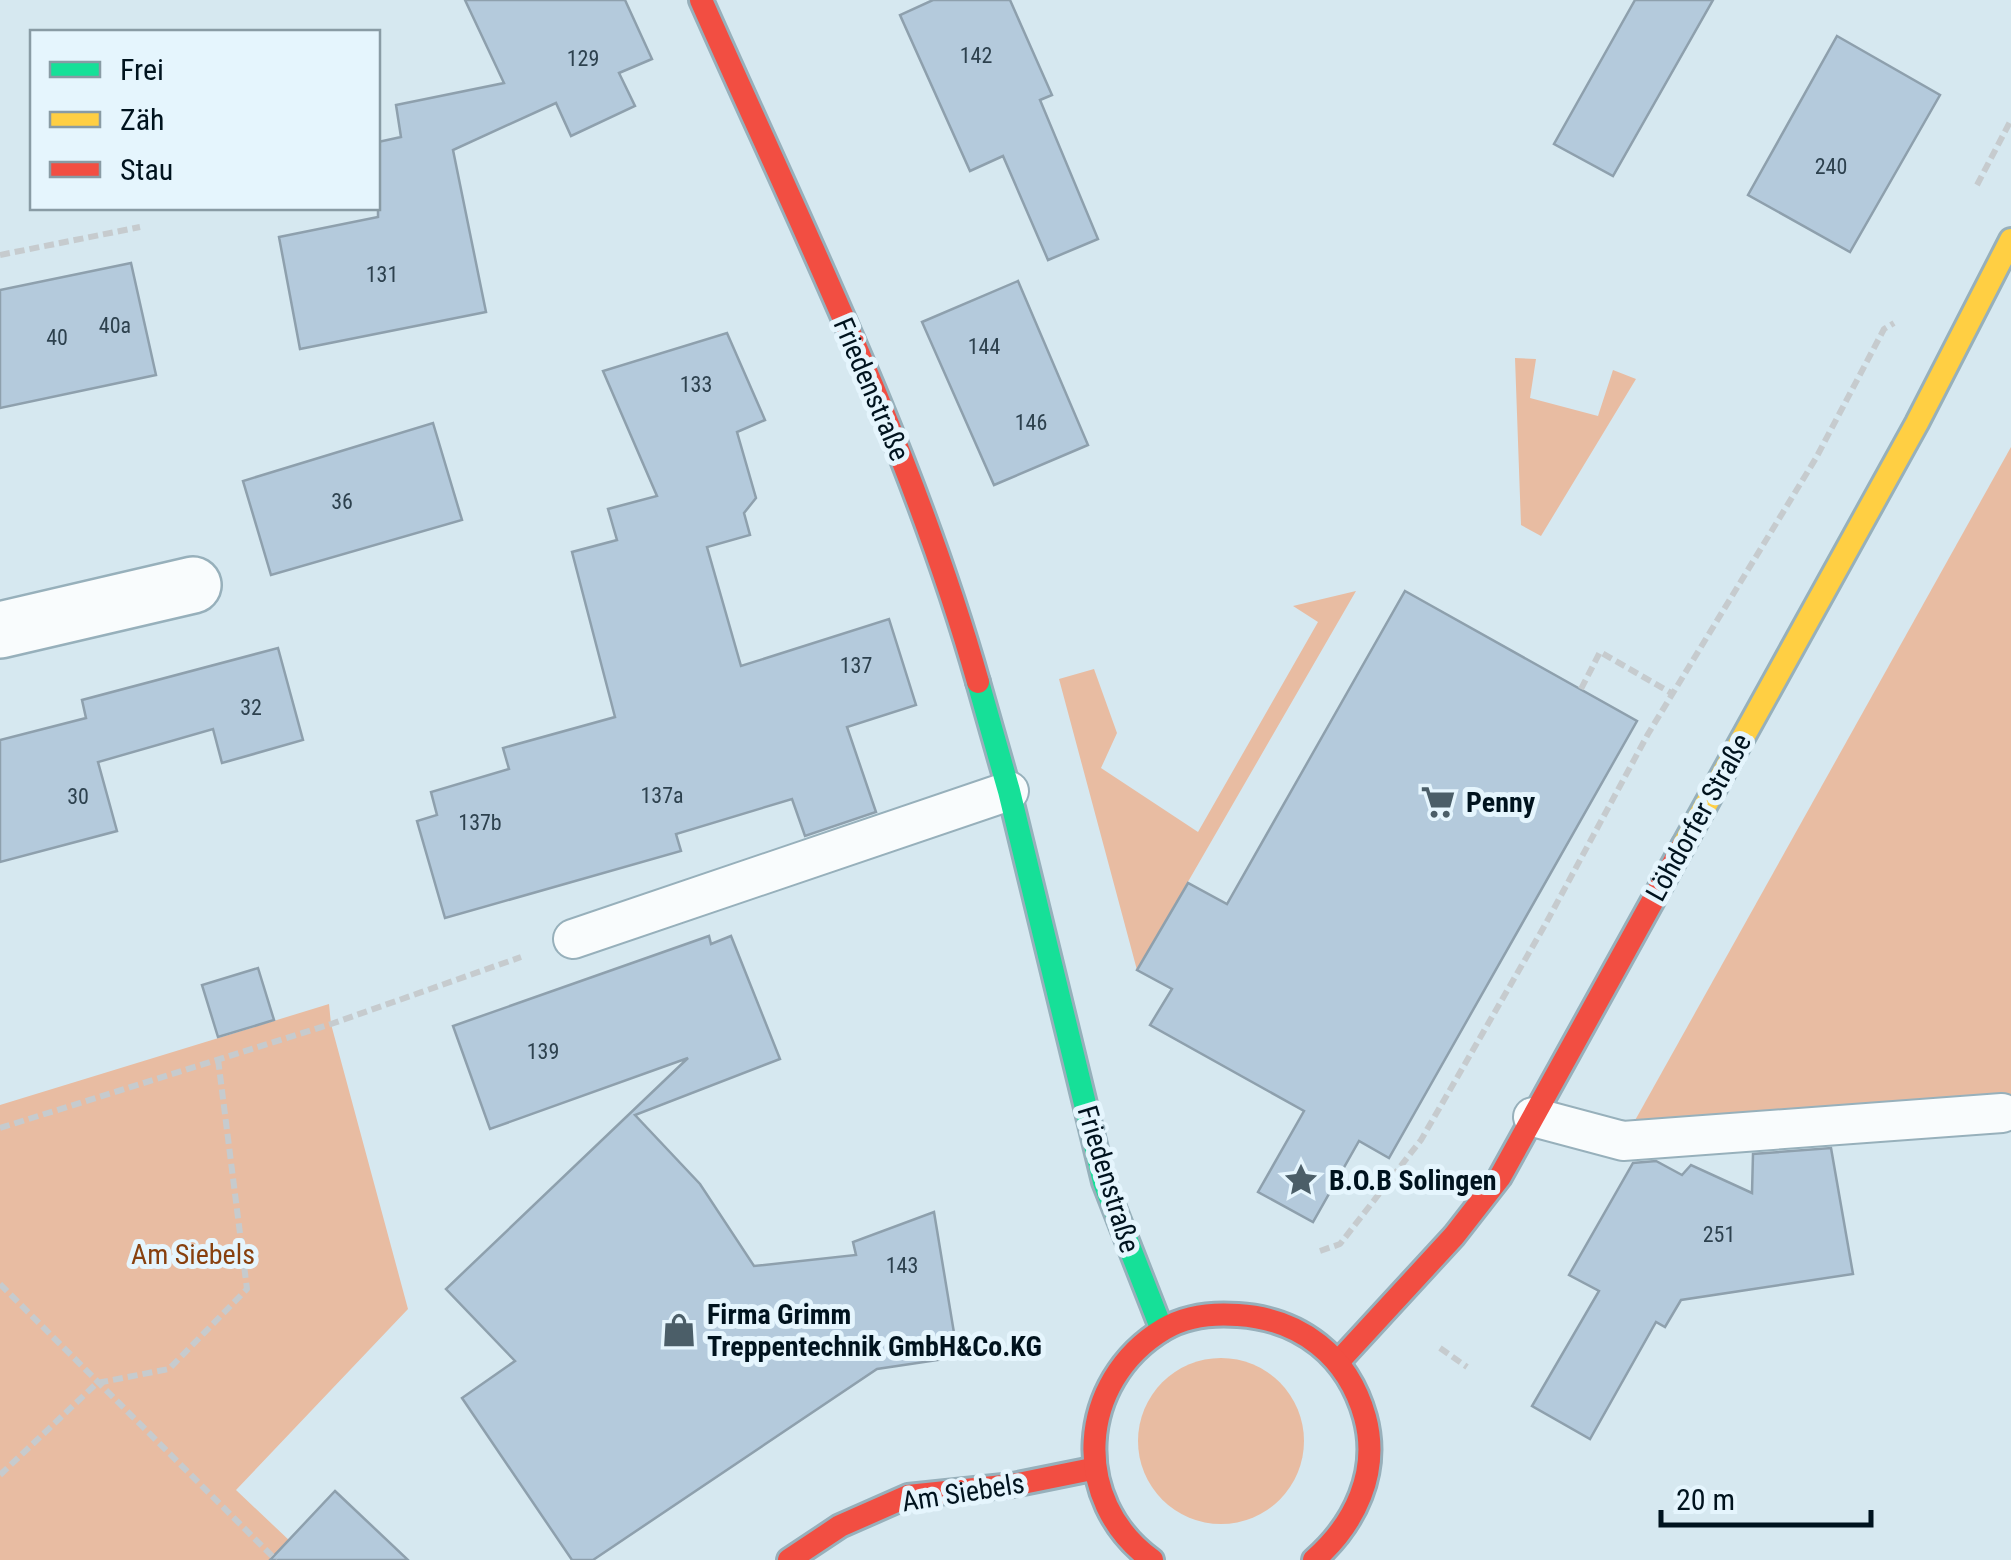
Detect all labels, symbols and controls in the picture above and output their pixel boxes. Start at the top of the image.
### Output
legend [30,30,380,210]
house number: 142 [960,43,992,68]
house number: 129 [567,46,599,71]
text: Frei [120,52,164,87]
text: Zäh [120,102,165,137]
text: Stau [120,152,173,187]
house number: 240 [1815,154,1847,179]
house number: 131 [366,262,398,287]
house number: 40a [99,313,131,338]
street label: Friedenstraße [827,313,916,466]
house number: 40 [46,325,68,350]
house number: 144 [968,334,1000,359]
house number: 133 [680,372,712,397]
house number: 146 [1015,410,1047,435]
house number: 36 [331,489,353,514]
house number: 137 [840,653,872,678]
house number: 32 [240,695,262,720]
street label: Löhdorfer Straße [1639,728,1758,907]
house number: 137a [640,783,684,808]
supermarket icon: Penny [1419,783,1457,821]
house number: 30 [67,784,89,809]
place label: Penny [1466,786,1536,819]
house number: 137b [458,810,502,835]
house number: 139 [527,1039,559,1064]
street label: Friedenstraße [1071,1102,1147,1257]
place icon: B.O.B Solingen [1282,1161,1320,1199]
place label: B.O.B Solingen [1329,1164,1497,1197]
house number: 251 [1703,1222,1735,1247]
park label: Am Siebels [131,1238,255,1271]
house number: 143 [886,1253,918,1278]
place label: Firma Grimm Treppentechnik GmbH&Co.KG [707,1298,1042,1363]
shop icon: Firma Grimm Treppentechnik GmbH&Co.KG [660,1311,698,1349]
scale bar [1661,1465,1871,1527]
street label: Am Siebels [899,1467,1027,1518]
text: 20 m [1676,1482,1735,1517]

